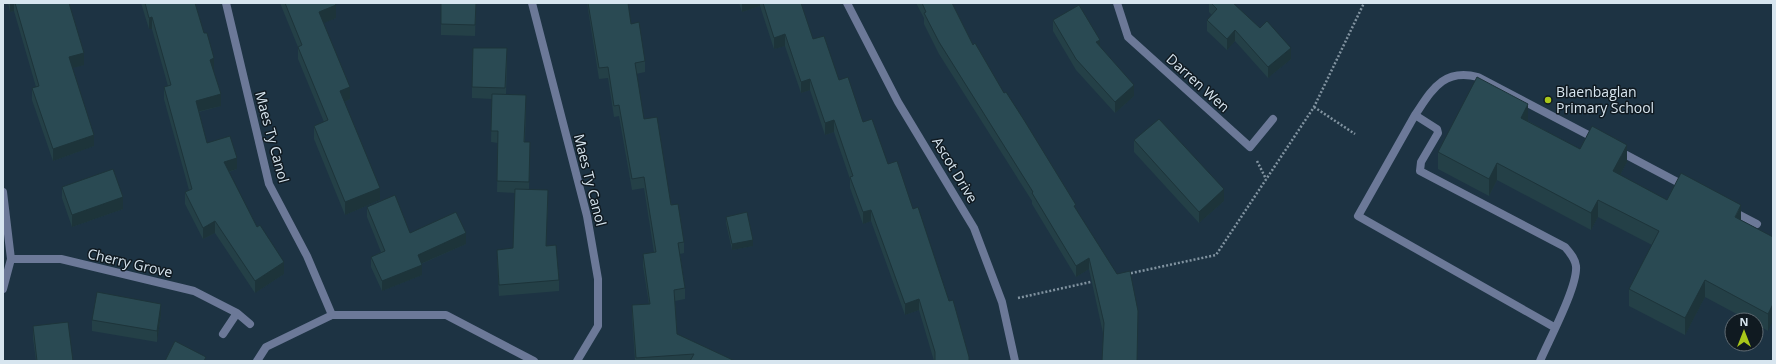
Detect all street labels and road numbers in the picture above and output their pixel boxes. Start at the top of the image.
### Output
street label: Darren Wen [1163,49,1234,116]
street label: Maes Ty Canol [251,89,294,185]
street label: Maes Ty Canol [570,132,611,228]
street label: Ascot Drive [928,133,983,206]
street label: Cherry Grove [86,244,175,282]

